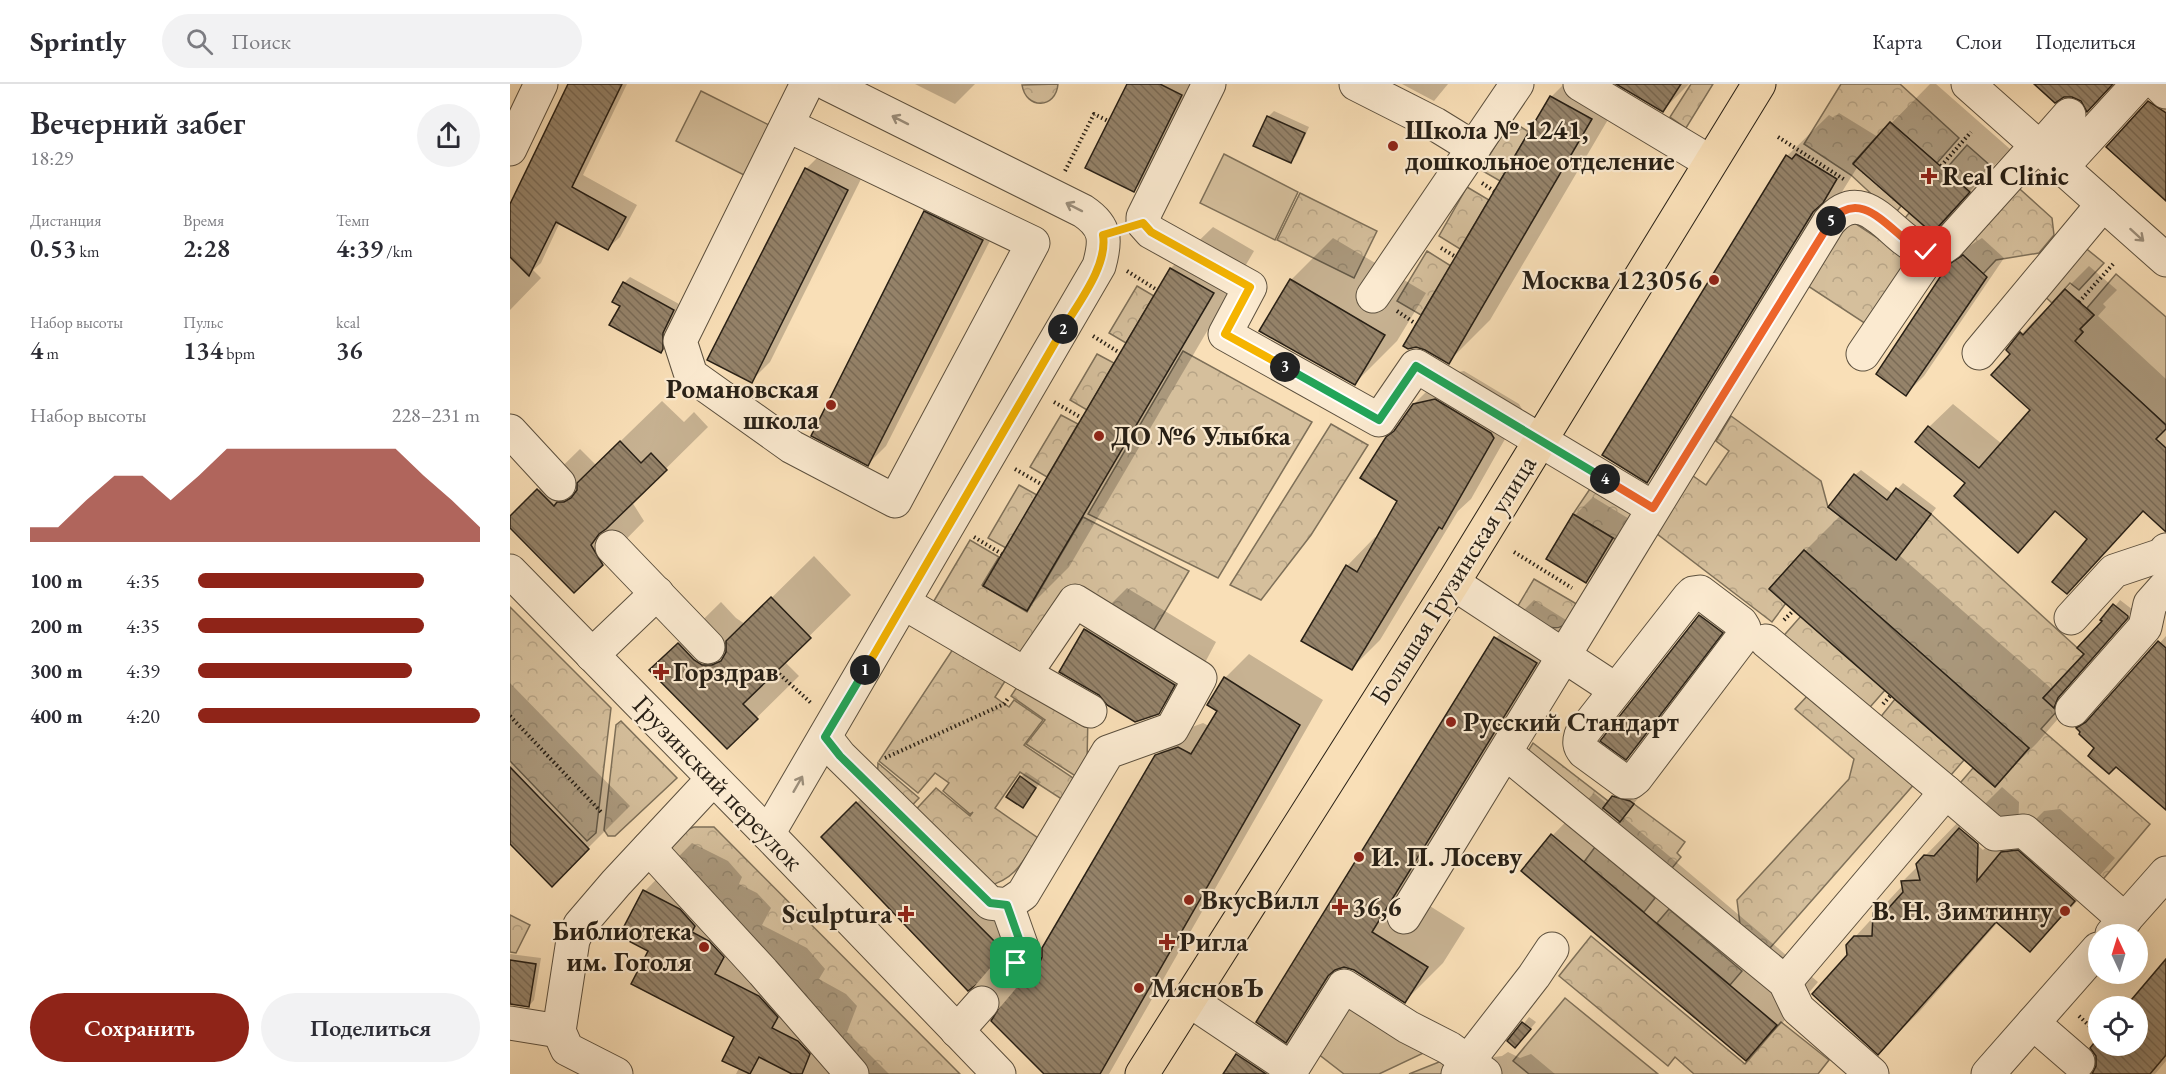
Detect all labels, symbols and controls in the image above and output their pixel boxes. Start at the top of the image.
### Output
search box [162,14,582,68]
text: Sprintly [30,23,126,59]
icon: search [183,25,216,58]
text: Поиск [231,27,291,56]
text: Карта [1872,28,1922,55]
text: Слои [1955,28,2002,55]
text: Поделиться [2035,28,2136,55]
text: Вечерний забег [30,101,245,144]
button: share [417,104,480,167]
place label: Школа № 1241, дошкольное отделение [1405,112,1675,178]
one-way arrow [891,113,909,125]
marker: Школа № 1241, дошкольное отделение [1386,139,1400,153]
text: 18:29 [30,145,73,171]
place label: Real Clinic [1942,158,2069,193]
marker: Real Clinic [1920,167,1938,185]
one-way arrow [1066,201,1083,213]
pin: 5 [1816,206,1846,236]
text: Дистанция [30,210,101,231]
text: Время [183,210,224,231]
text: Темп [336,210,369,231]
text: 5 [1827,210,1835,231]
pin [1900,226,1951,277]
one-way arrow [2129,228,2144,242]
text: 0.53 [30,231,76,265]
text: 2:28 [183,231,230,265]
text: 4:39 [336,231,383,265]
icon: check [1909,235,1942,268]
text: km [76,241,99,262]
text: /km [383,241,413,262]
place label: Москва 123056 [1521,262,1702,297]
marker: Москва 123056 [1707,273,1721,287]
text: Набор высоты [30,312,123,333]
text: Пульс [183,312,224,333]
text: kcal [336,312,360,333]
pin: 2 [1048,314,1078,344]
text: 2 [1059,318,1067,339]
text: 4 [30,333,43,367]
text: 134 [183,333,223,367]
text: 36 [336,333,363,367]
text: m [43,343,59,364]
text: bpm [223,343,255,364]
pin: 3 [1270,352,1300,382]
text: 3 [1281,356,1289,377]
place label: Романовская школа [666,371,819,437]
marker: Романовская школа [824,398,838,412]
text: Набор высоты [30,402,146,428]
text: 228–231 m [392,402,480,428]
place label: ДО №6 Улыбка [1111,418,1291,453]
marker: ДО №6 Улыбка [1092,429,1106,443]
street label: Большая Грузинская улица [1361,448,1544,711]
pin: 4 [1590,464,1620,494]
text: 4 [1601,468,1609,489]
text: 100 m [30,568,83,594]
text: 4:35 [126,568,160,594]
text: 200 m [30,613,83,639]
text: 4:35 [126,613,160,639]
place label: Горздрав [673,654,778,689]
pin: 1 [850,655,880,685]
text: 300 m [30,658,83,684]
text: 4:39 [126,658,160,684]
text: 1 [861,659,869,680]
marker: Горздрав [654,665,668,679]
street label: Грузинский переулок [625,687,811,878]
text: 400 m [30,703,83,729]
text: 4:20 [126,703,160,729]
place label: Русский Стандарт [1463,704,1679,739]
marker: Русский Стандарт [1444,715,1458,729]
one-way arrow [792,776,804,793]
place label: И. П. Лосеву [1371,839,1523,874]
marker: И. П. Лосеву [1352,850,1366,864]
place label: ВкусВилл [1201,882,1319,917]
place label: 36,6 [1352,889,1402,924]
marker: ВкусВилл [1182,893,1196,907]
place label: В. Н. Зимтингу [1872,893,2054,928]
place label: Sculptura [782,896,892,931]
marker: 36,6 [1333,900,1347,914]
marker: В. Н. Зимтингу [2058,904,2072,918]
marker: Sculptura [897,905,915,923]
place label: Библиотека им. Гоголя [552,913,692,979]
place label: Ригла [1179,924,1248,959]
north arrow [2088,924,2148,984]
map controls [2088,924,2148,1056]
marker: Ригла [1160,935,1174,949]
pin [990,937,1041,988]
marker: Библиотека им. Гоголя [697,940,711,954]
icon: arrive [999,946,1032,979]
place label: МясновЪ [1151,970,1264,1005]
marker: МясновЪ [1132,981,1146,995]
button: Сохранить [30,993,249,1062]
button: Поделиться [261,993,480,1062]
button: locate [2088,996,2148,1056]

